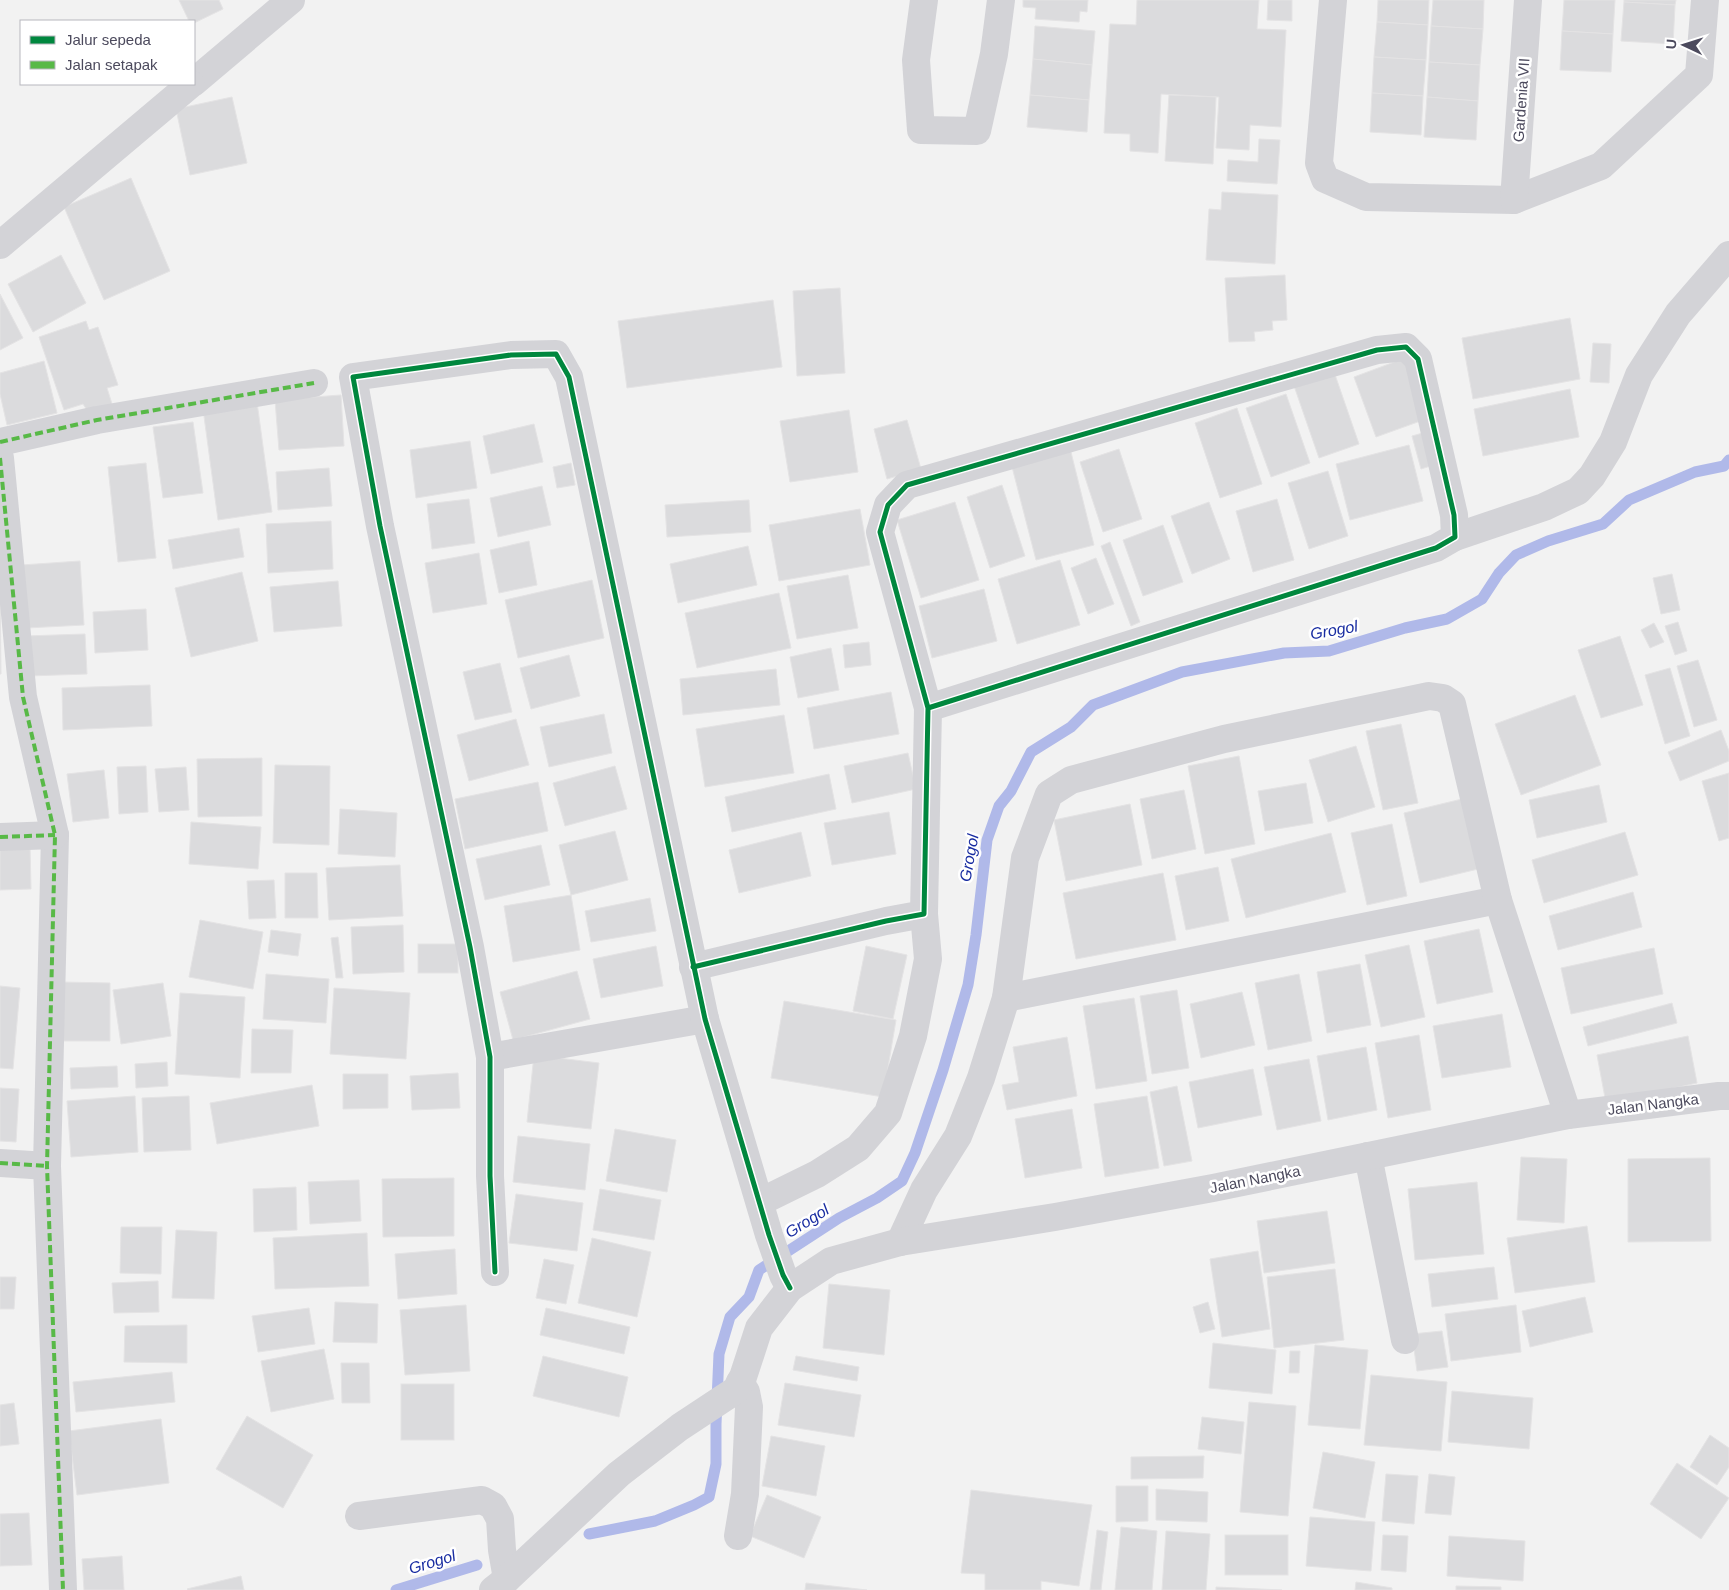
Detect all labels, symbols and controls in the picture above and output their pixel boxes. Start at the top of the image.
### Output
legend [20,20,195,85]
north arrow [1659,20,1709,70]
text: Jalur sepeda [65,31,152,48]
text: U [1663,38,1679,50]
text: Jalan setapak [65,56,158,73]
street label: Gardenia VII [1510,57,1532,143]
water label: Grogol [1309,617,1360,643]
water label: Grogol [956,832,982,883]
street label: Jalan Nangka [1606,1090,1700,1118]
street label: Jalan Nangka [1208,1162,1302,1196]
water label: Grogol [782,1201,832,1241]
water label: Grogol [407,1547,458,1577]

